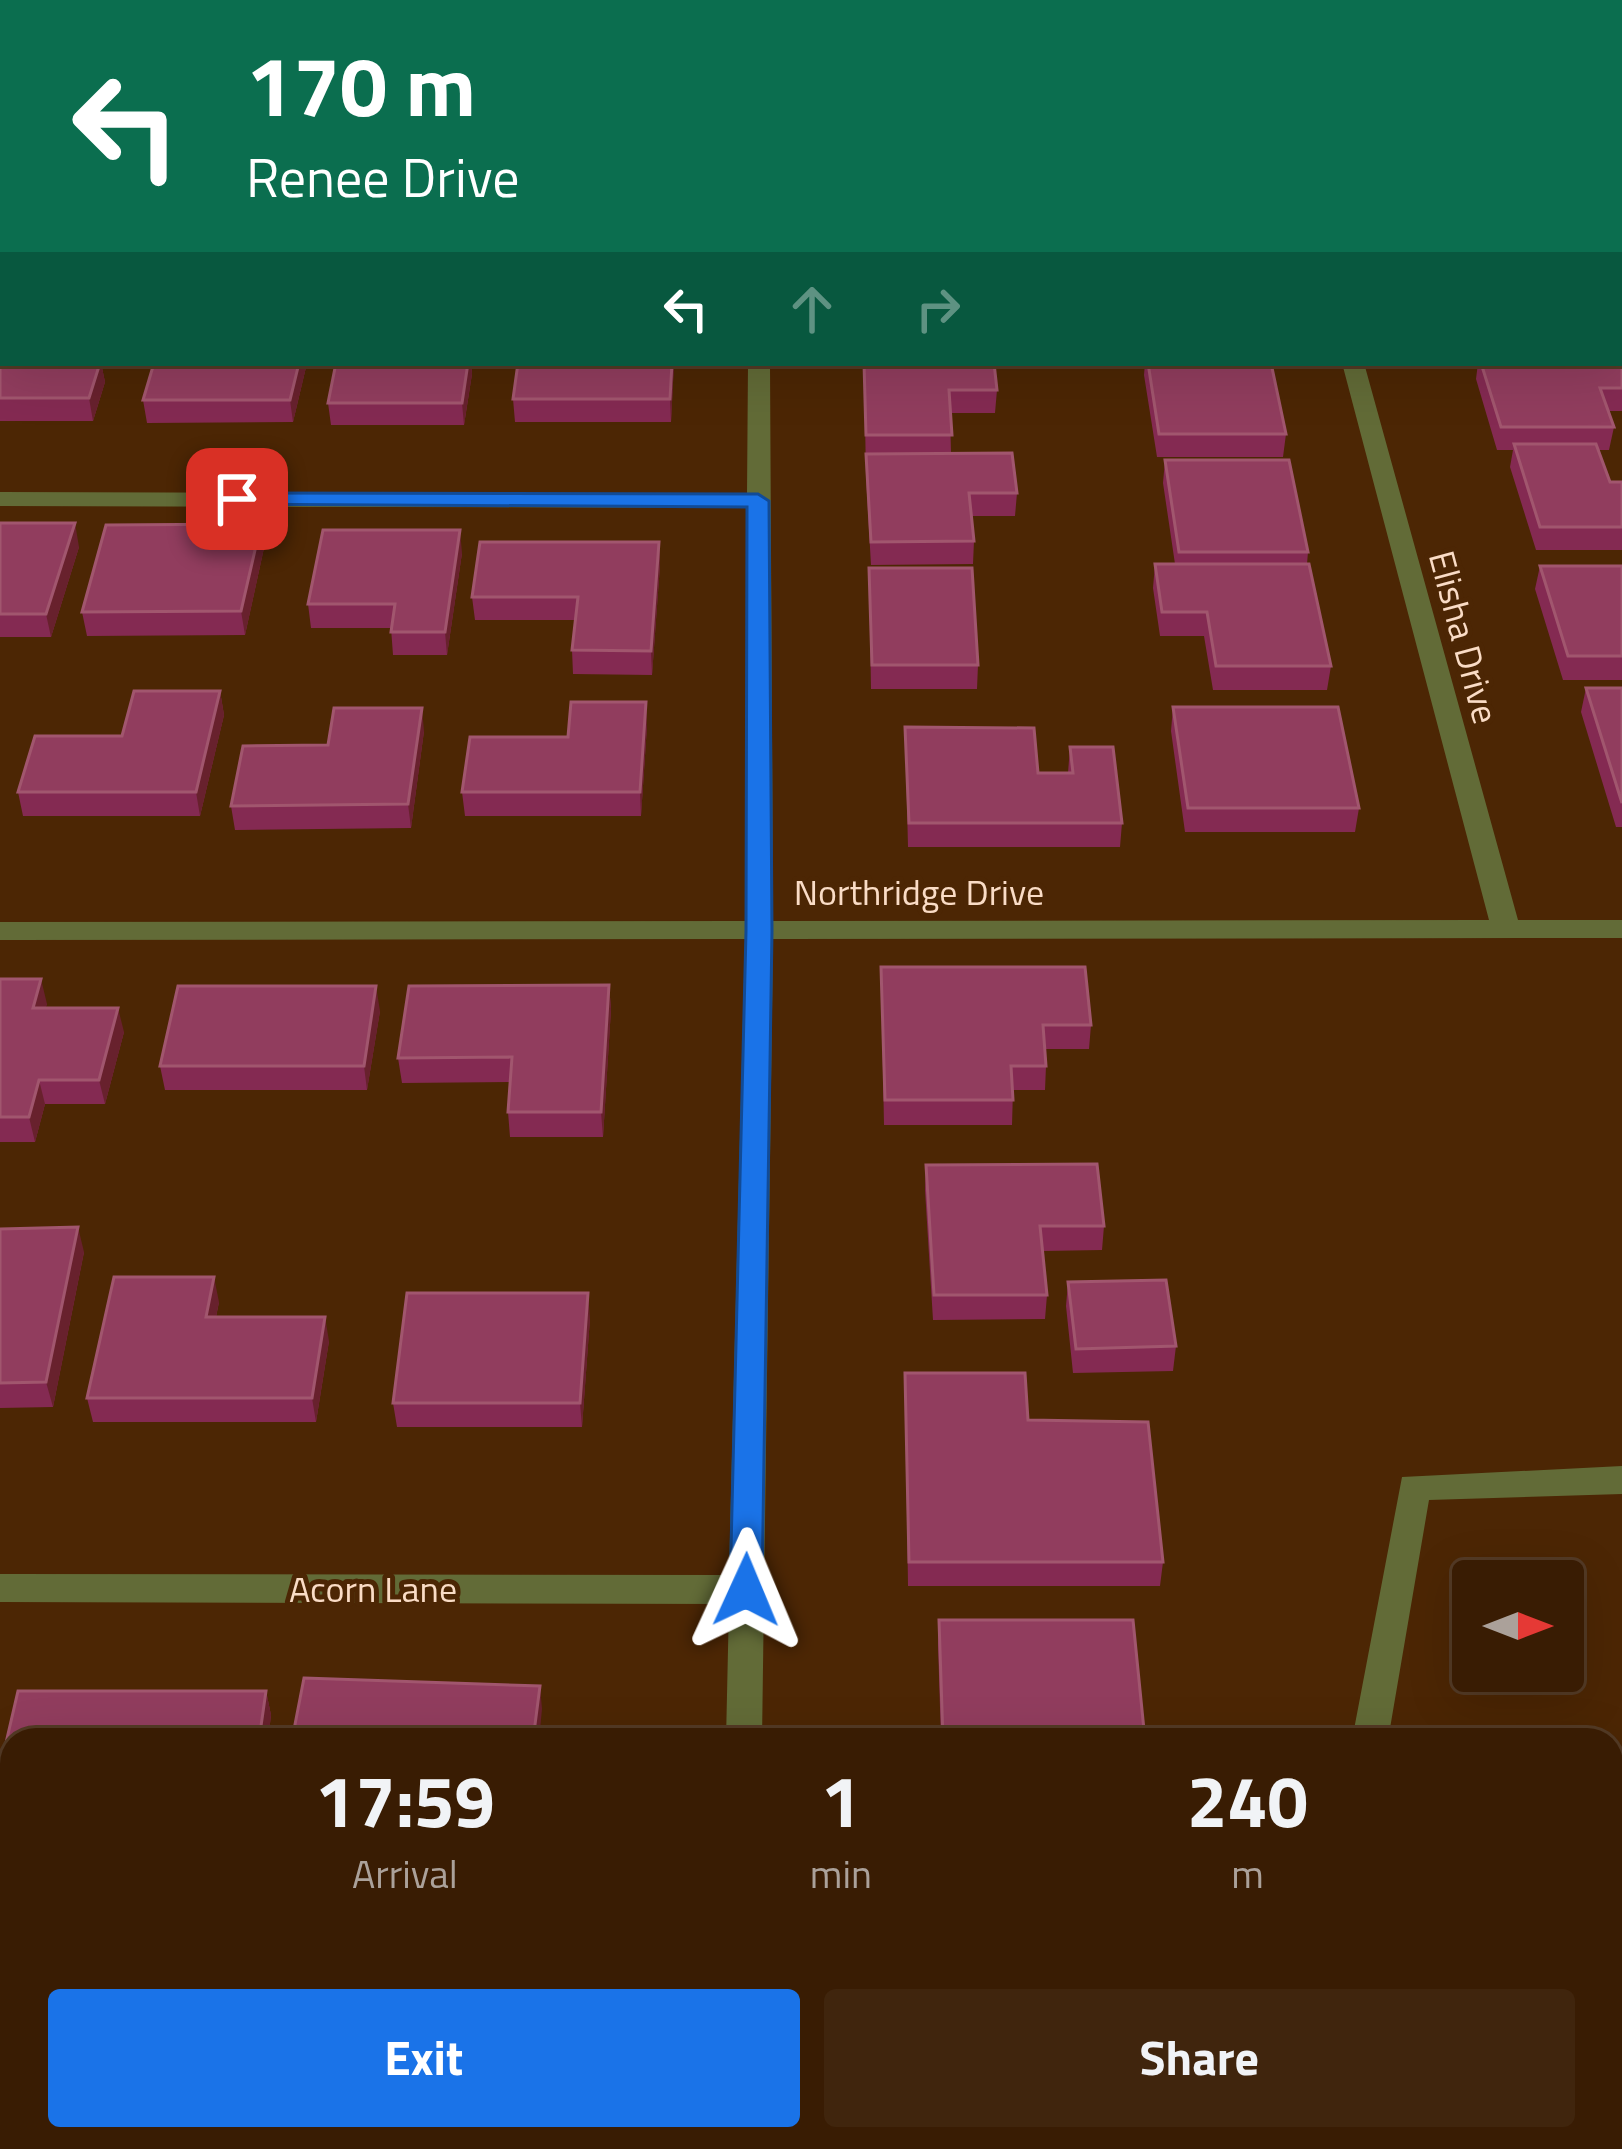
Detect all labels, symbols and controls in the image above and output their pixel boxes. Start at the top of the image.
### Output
text: 170 m [246,21,476,149]
icon: left [48,48,204,204]
text: Renee Drive [246,136,520,218]
icon: left [653,276,719,342]
icon: ahead [779,276,845,342]
icon: right [905,276,971,342]
pin [186,448,288,550]
icon: arrive [204,466,270,532]
street label: Elisha Drive [1415,544,1514,729]
street label: Northridge Drive [794,864,1044,919]
position arrow [683,1527,809,1653]
north arrow [1452,1560,1584,1692]
map controls [1452,1560,1584,1692]
street label: Acorn Lane [289,1561,457,1616]
text: 17:59 [315,1745,495,1855]
text: 1 [821,1745,861,1855]
text: 240 [1187,1745,1308,1855]
text: Arrival [352,1844,458,1903]
text: min [810,1844,872,1903]
text: m [1231,1844,1264,1903]
button: Exit [48,1989,800,2127]
button: Share [824,1989,1575,2127]

